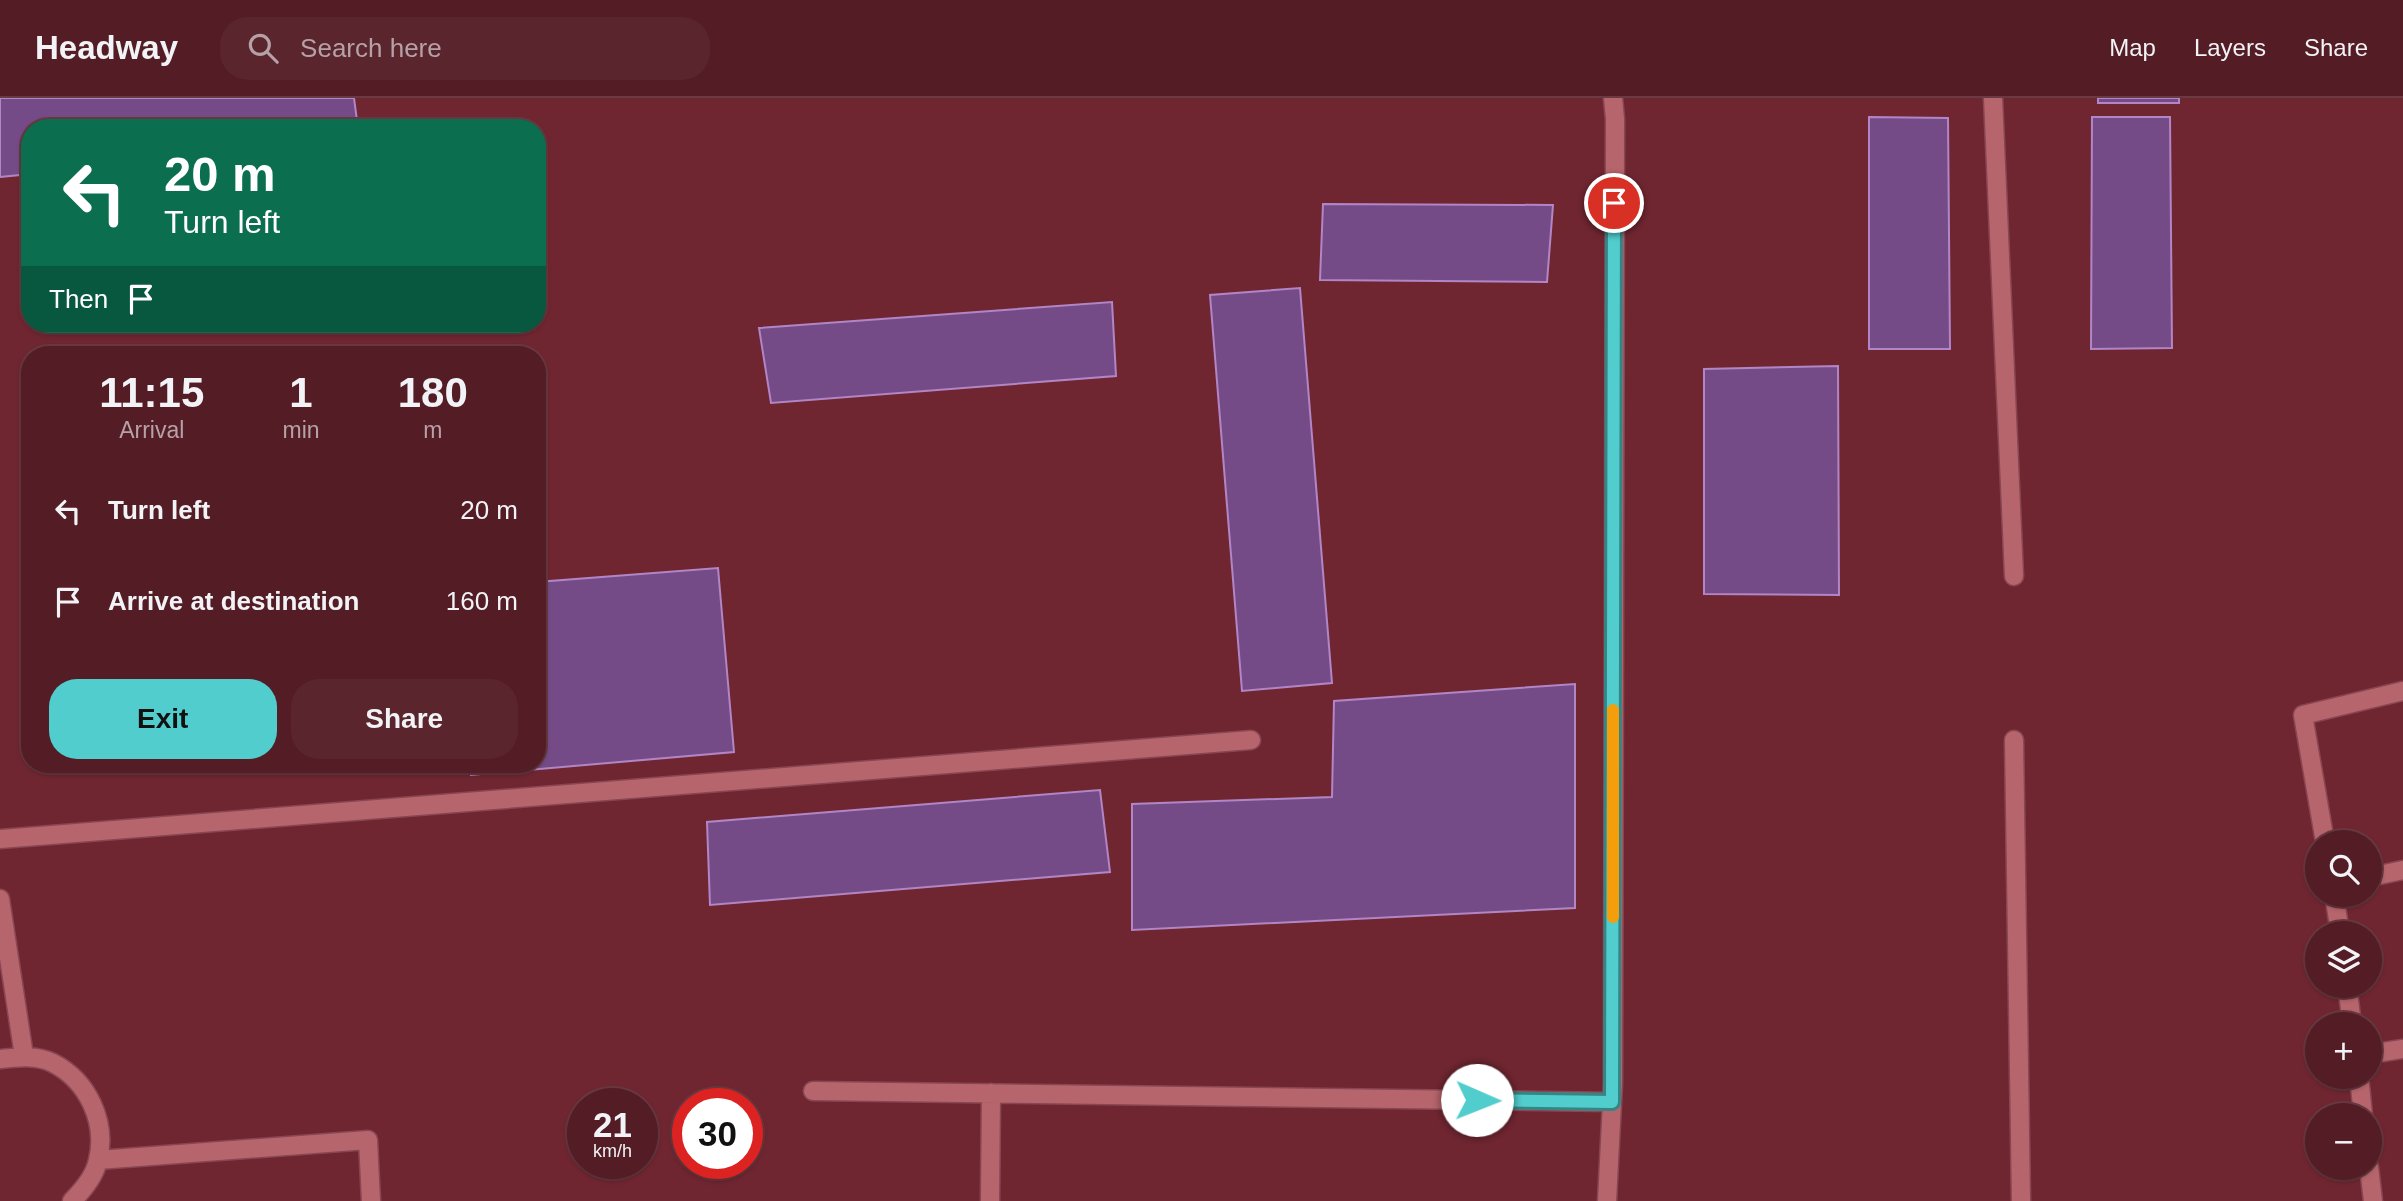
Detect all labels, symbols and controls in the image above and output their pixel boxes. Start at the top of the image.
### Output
search box [220,17,710,80]
text: Headway [35,29,178,66]
icon: search [244,29,282,67]
text: Search here [300,33,442,63]
text: Map [2109,34,2156,61]
text: Layers [2194,34,2266,61]
text: Share [2304,34,2368,61]
icon: left [49,147,140,238]
text: 20 m [164,147,276,201]
pin [1584,173,1644,233]
icon: arrive [1595,184,1633,222]
text: Turn left [164,204,280,240]
icon: arrive [122,280,160,318]
text: Then [49,284,108,314]
text: 11:15 [99,369,204,416]
text: 1 [289,369,313,416]
text: 180 [398,369,468,416]
text: Arrival [119,417,184,443]
text: min [282,417,320,443]
text: m [423,417,442,443]
icon: left [49,492,87,530]
text: Turn left [108,495,210,525]
text: 20 m [460,495,518,525]
icon: arrive [49,583,87,621]
text: Arrive at destination [108,586,359,616]
text: 160 m [446,586,518,616]
button: Exit [49,679,277,759]
button: Share [291,679,518,759]
map controls [2305,830,2382,1180]
button: search [2305,830,2382,907]
button: layers [2305,921,2382,998]
button: + [2305,1012,2382,1089]
position arrow [1440,1063,1514,1137]
speed limit sign: 30 [672,1088,763,1179]
button: − [2305,1103,2382,1180]
text: 21 [593,1105,632,1144]
text: km/h [593,1141,632,1161]

